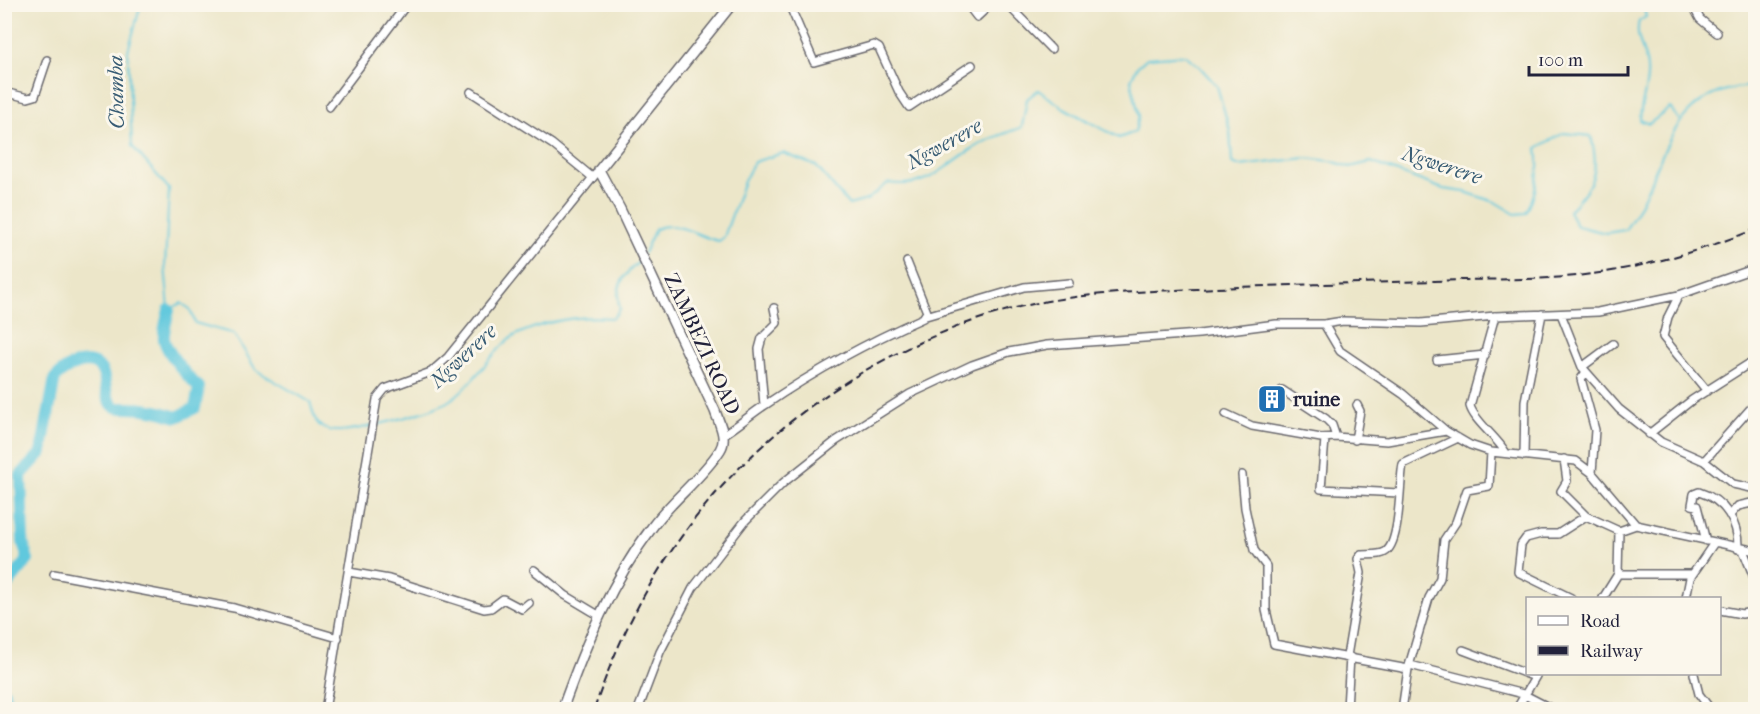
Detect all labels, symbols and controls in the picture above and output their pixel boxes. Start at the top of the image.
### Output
scale bar [1529,39,1628,77]
text: 100 m [1538,50,1583,71]
water label: Chamba [103,55,129,129]
water label: Ngwerere [901,113,986,175]
water label: Ngwerere [1398,141,1485,189]
street label: ZAMBEZI ROAD [659,270,745,418]
water label: Ngwerere [424,319,502,394]
building icon: ruine [1256,383,1288,415]
place label: ruine [1292,388,1340,411]
legend [1526,597,1721,675]
text: Road [1580,611,1620,632]
text: Railway [1580,641,1644,662]

